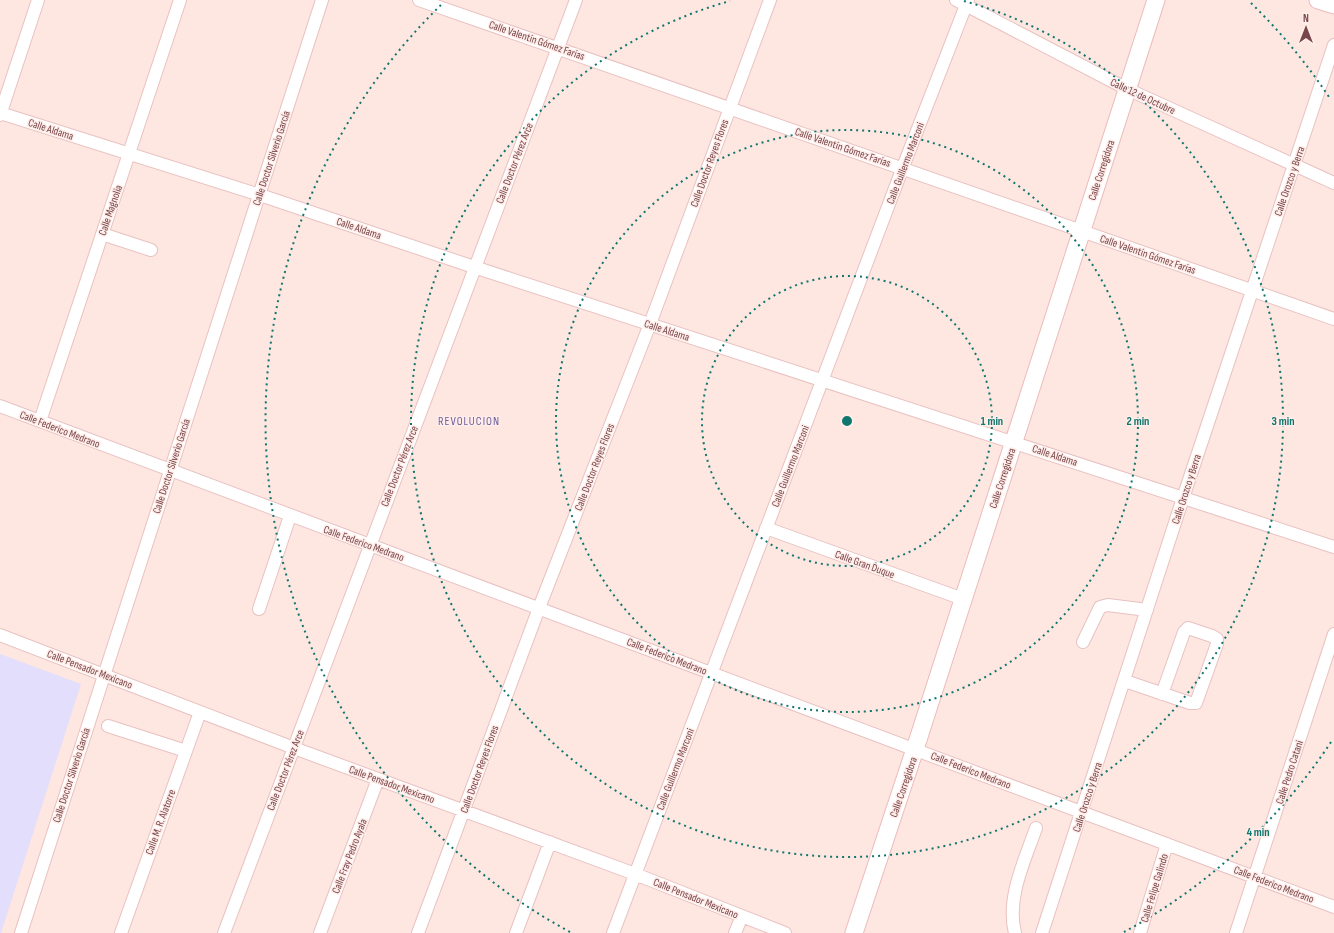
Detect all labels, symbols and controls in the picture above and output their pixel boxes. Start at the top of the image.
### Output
north arrow [1286,8,1326,48]
text: N [1303,12,1309,25]
street label: Calle Valentín Gómez Farías [487,18,586,63]
street label: Calle 12 de Octubre [1108,76,1177,117]
street label: Calle Doctor Silverio García [250,109,293,207]
street label: Calle Aldama [27,116,75,143]
street label: Calle Doctor Reyes Flores [688,117,731,209]
street label: Calle Doctor Pérez Arce [493,121,536,205]
street label: Calle Guillermo Marconi [884,121,927,206]
street label: Calle Valentín Gómez Farías [793,125,892,170]
street label: Calle Corregidora [1086,138,1117,202]
street label: Calle Orozco y Berra [1271,145,1307,218]
street label: Calle Magnolia [96,183,125,237]
street label: Calle Aldama [335,215,383,242]
street label: Calle Valentín Gómez Farías [1098,232,1197,277]
street label: Calle Aldama [643,317,691,344]
street label: Calle Federico Medrano [18,408,102,451]
district label: REVOLUCION [438,414,500,429]
centre of rings [840,414,854,428]
text: 1 min [981,414,1003,429]
text: 2 min [1127,414,1149,429]
text: 3 min [1272,414,1294,429]
street label: Calle Doctor Silverio García [150,417,193,515]
street label: Calle Doctor Reyes Flores [572,422,617,513]
street label: Calle Doctor Pérez Arce [378,424,421,508]
street label: Calle Guillermo Marconi [769,424,812,509]
street label: Calle Aldama [1031,442,1079,469]
street label: Calle Corregidora [987,446,1018,510]
street label: Calle Orozco y Berra [1169,453,1204,526]
street label: Calle Federico Medrano [322,523,406,564]
street label: Calle Gran Duque [833,548,896,581]
street label: Calle Federico Medrano [625,635,709,678]
street label: Calle Pensador Mexicano [45,647,135,692]
street label: Calle Doctor Reyes Flores [458,723,501,815]
street label: Calle Doctor Silverio García [50,726,93,824]
street label: Calle Guillermo Marconi [654,727,697,812]
street label: Calle Doctor Pérez Arce [264,728,307,812]
street label: Calle Pedro Catani [1273,739,1306,806]
street label: Calle Federico Medrano [929,749,1013,792]
street label: Calle Corregidora [887,755,920,819]
street label: Calle Orozco y Berra [1070,761,1105,834]
street label: Calle Pensador Mexicano [347,763,437,806]
street label: Calle M. R. Alatorre [143,788,178,857]
street label: Calle Fray Pedro Ayala [329,817,370,895]
text: 4 min [1246,825,1270,840]
street label: Calle Felipe Galindo [1138,852,1171,924]
street label: Calle Federico Medrano [1232,863,1316,906]
street label: Calle Pensador Mexicano [651,876,741,922]

